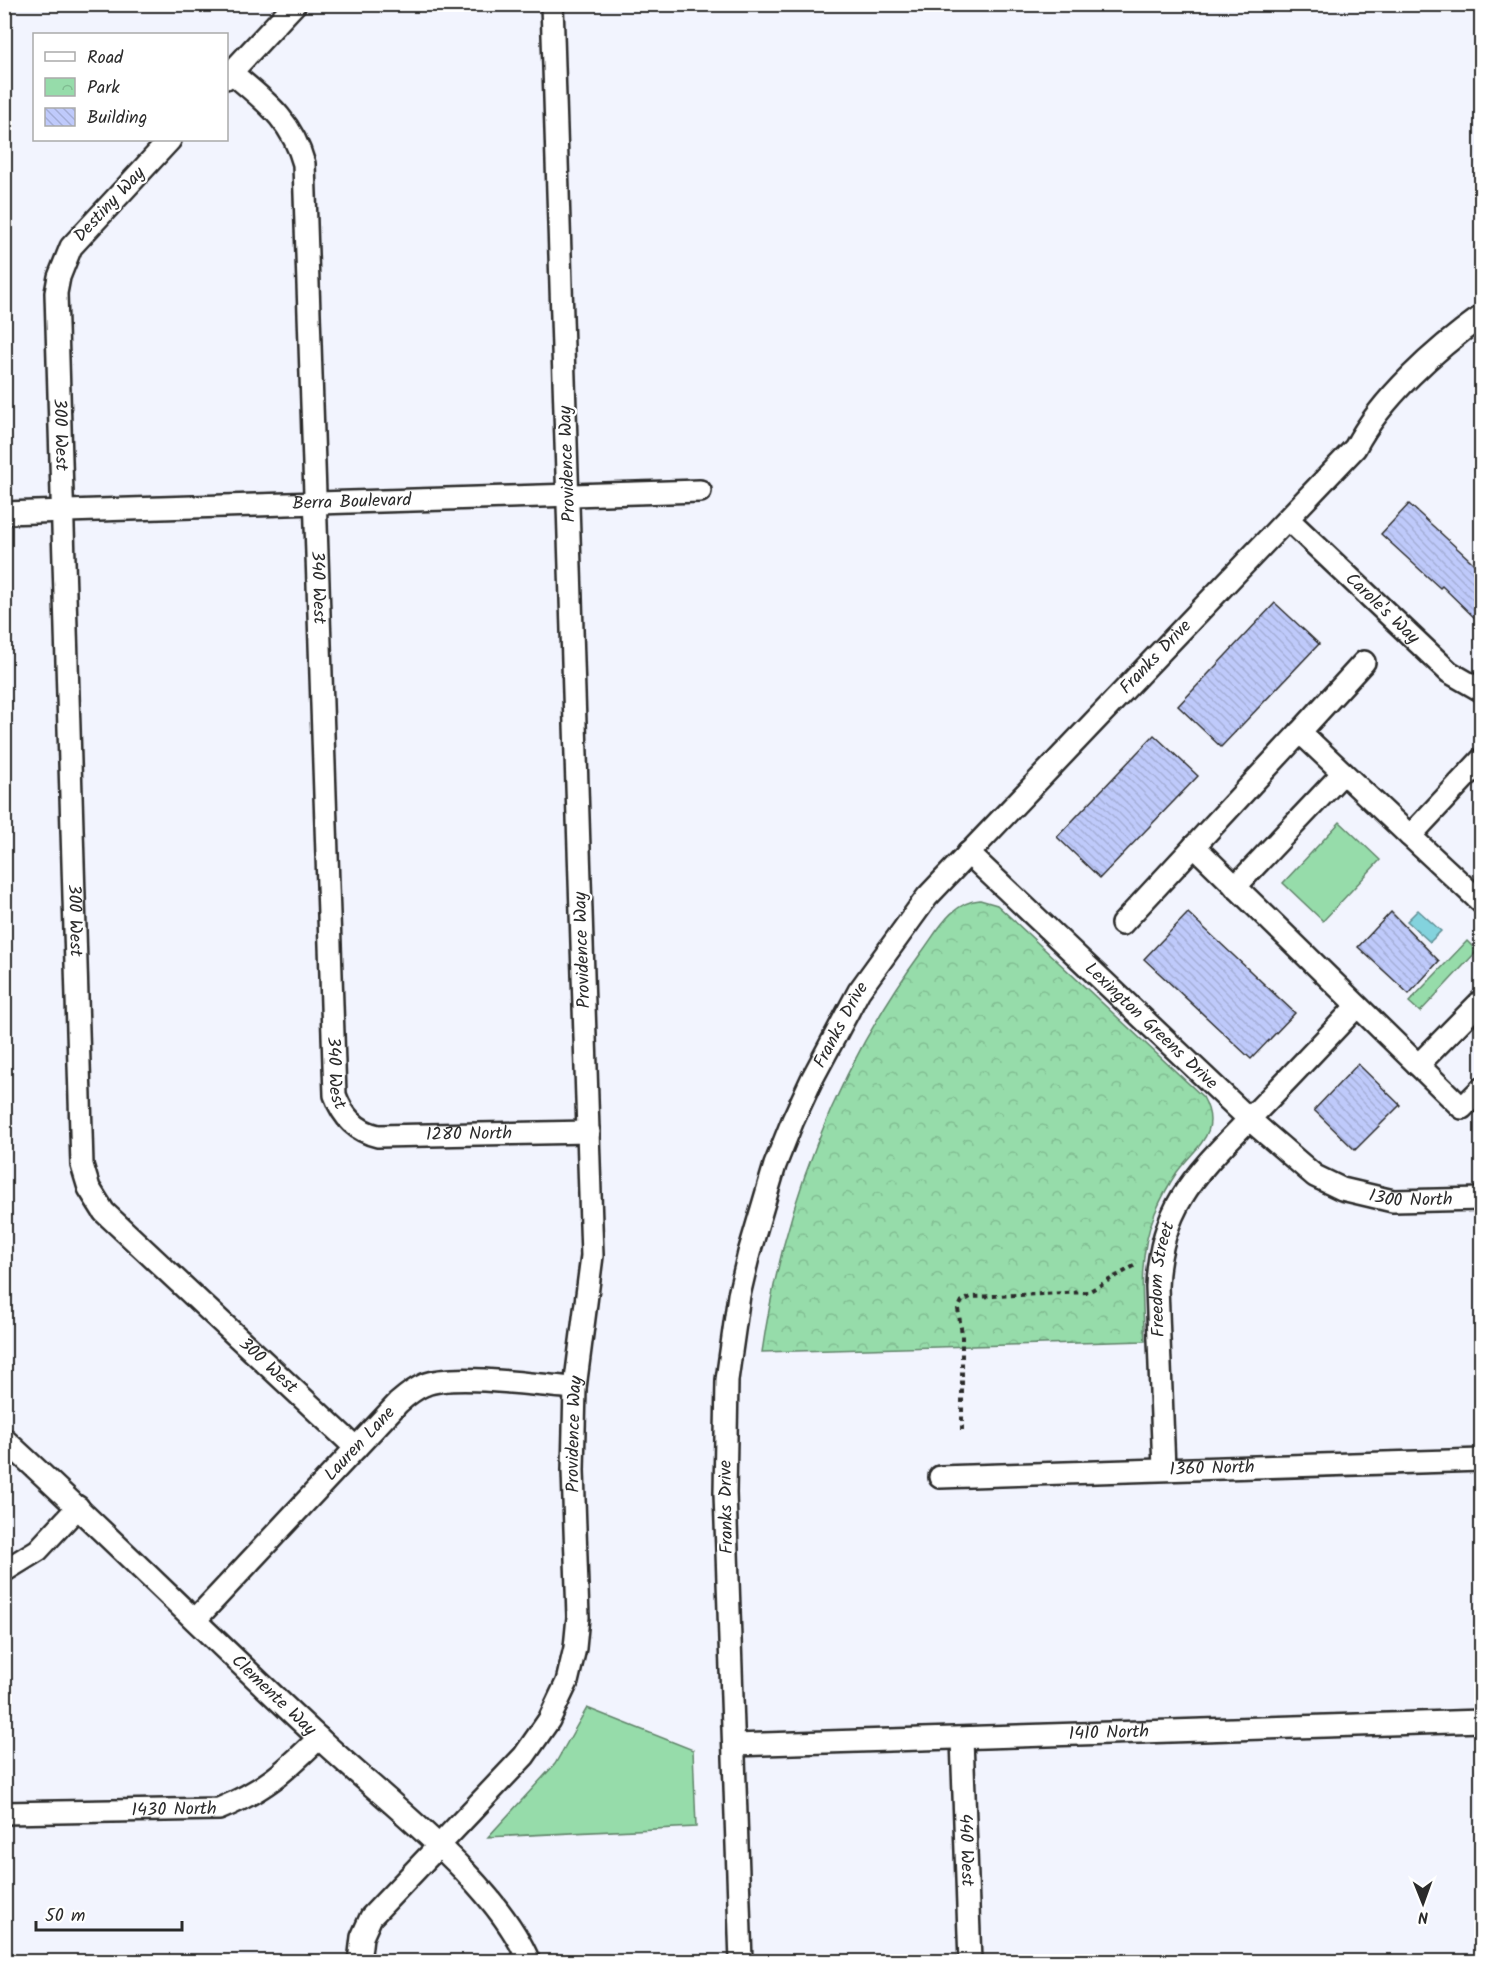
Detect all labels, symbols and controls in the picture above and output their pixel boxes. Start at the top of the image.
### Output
legend [33,33,228,141]
text: Road [87,44,124,73]
text: Park [87,74,120,103]
text: Building [87,104,147,133]
street label: Destiny Way [67,160,153,250]
street label: 300 West [45,398,76,472]
street label: Providence Way [551,405,585,523]
street label: Berra Boulevard [292,486,413,518]
street label: 340 West [302,550,334,626]
street label: Carole's Way [1338,566,1427,652]
street label: Franks Drive [1113,613,1199,701]
street label: 300 West [59,884,90,958]
street label: Providence Way [566,891,600,1009]
street label: Lexington Greens Drive [1077,955,1225,1097]
street label: Franks Drive [806,975,876,1073]
street label: 340 West [319,1036,354,1116]
street label: 1280 North [426,1119,512,1150]
street label: 1300 North [1366,1181,1453,1215]
street label: Freedom Street [1142,1217,1183,1338]
street label: 300 West [232,1330,305,1402]
street label: Providence Way [558,1374,591,1493]
street label: Lauren Lane [317,1400,403,1488]
street label: 1360 North [1169,1453,1255,1484]
street label: Franks Drive [712,1460,742,1554]
street label: Clemente Way [224,1648,323,1744]
street label: 1410 North [1068,1717,1149,1749]
street label: 1430 North [131,1795,217,1825]
street label: 440 West [950,1813,982,1888]
north arrow [1393,1873,1453,1933]
scale bar [36,1894,182,1932]
text: 50 m [45,1902,85,1931]
text: N [1418,1904,1429,1929]

